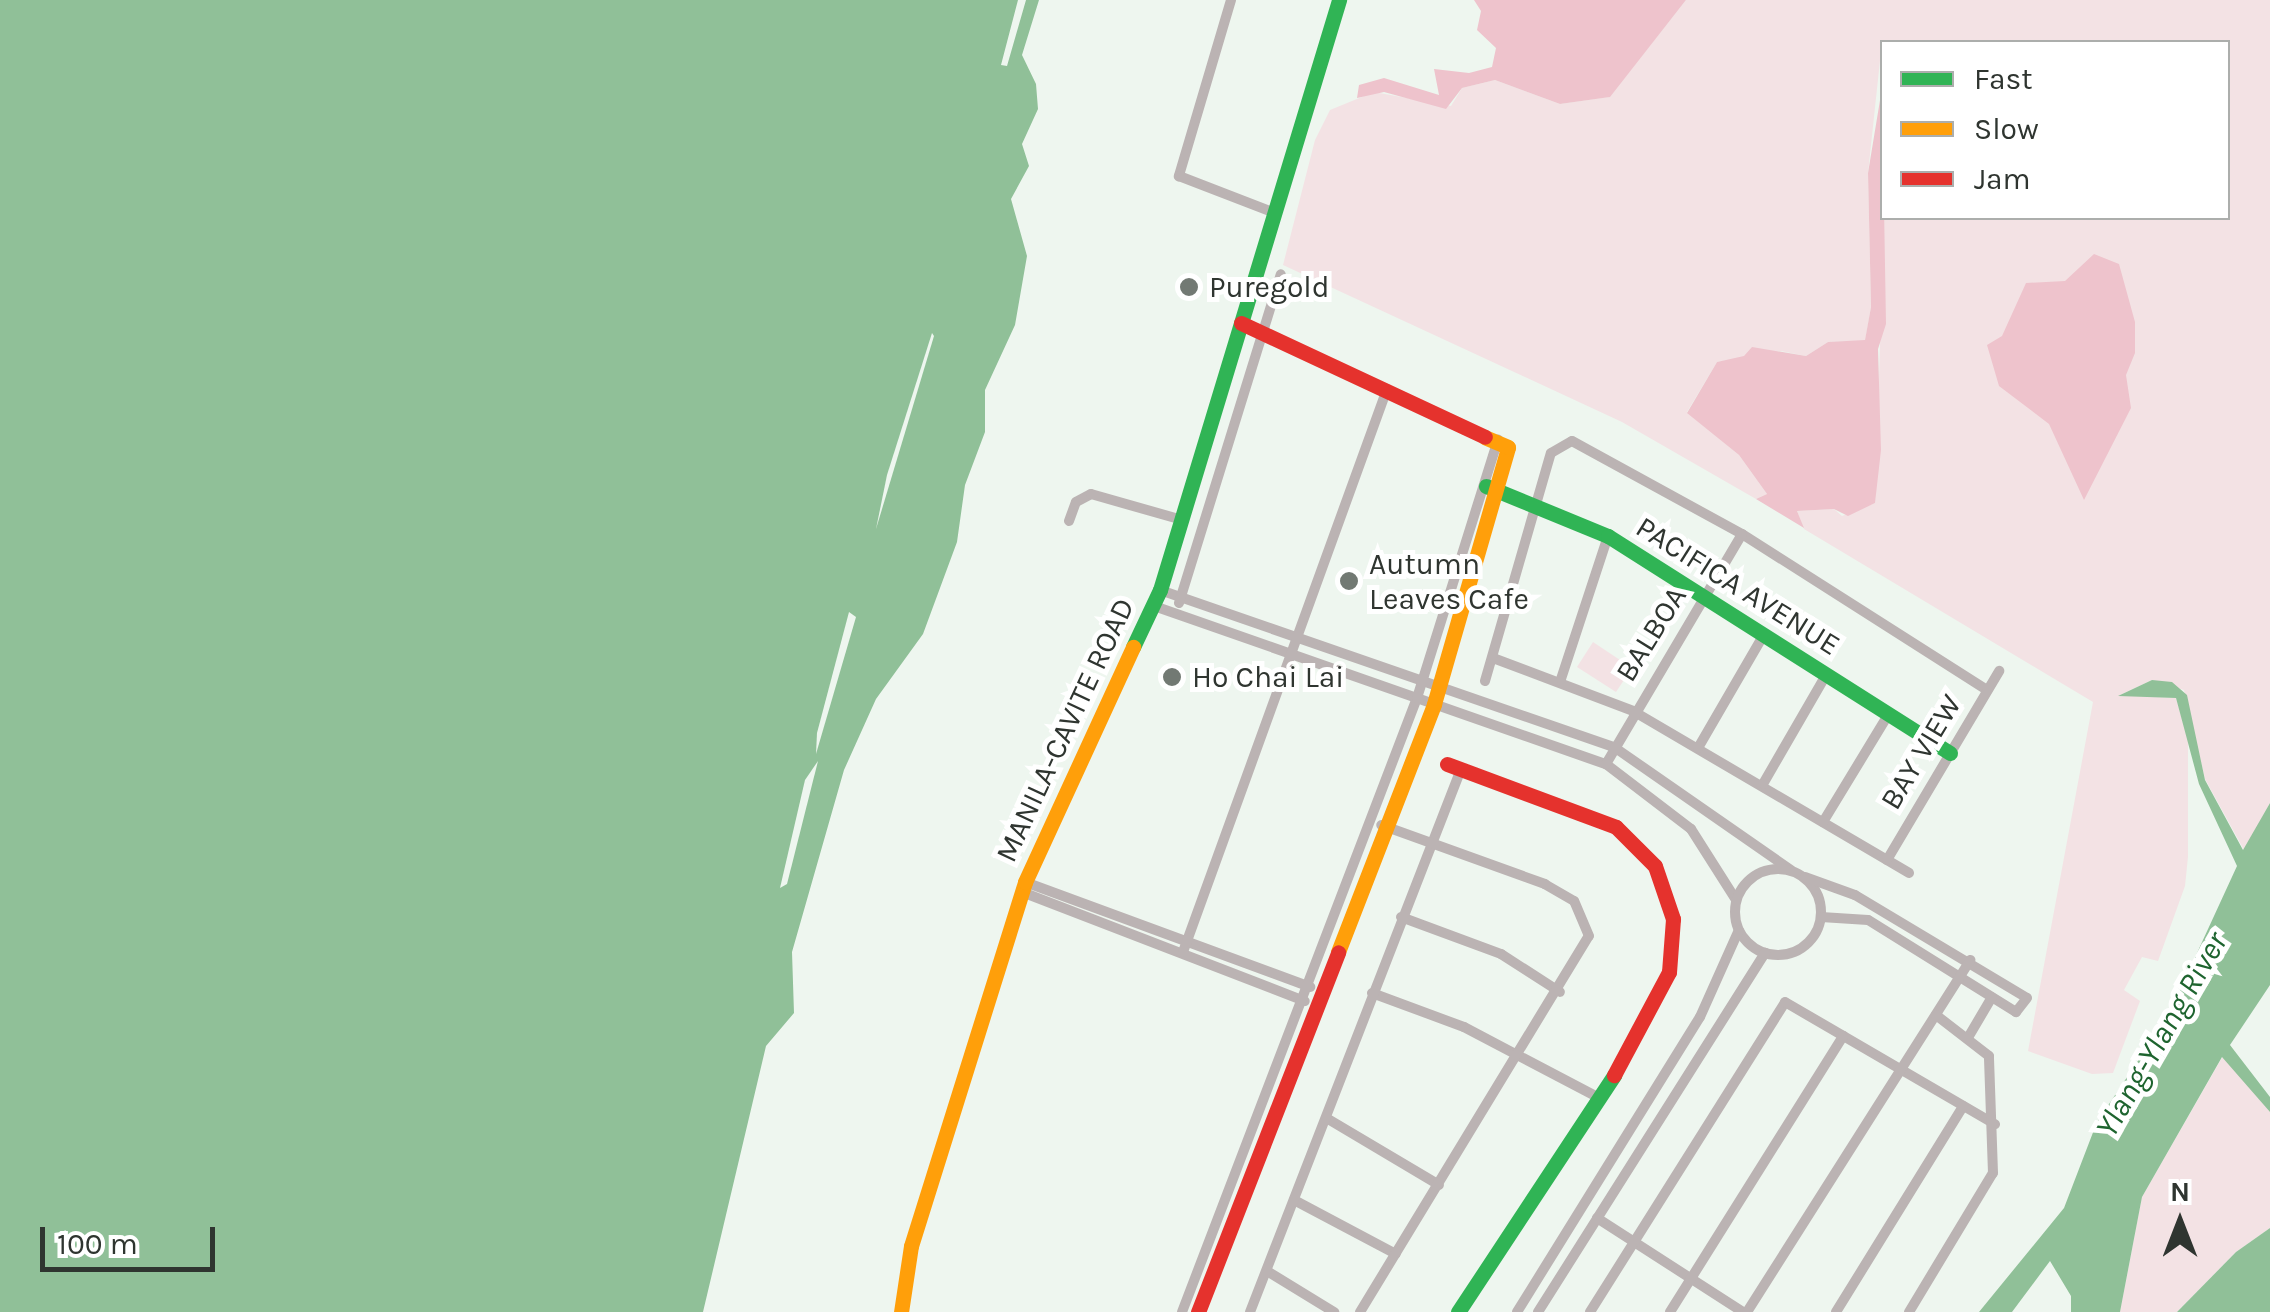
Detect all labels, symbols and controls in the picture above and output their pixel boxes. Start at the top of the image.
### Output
legend [1880,40,2230,220]
text: Fast [1974,61,2033,97]
text: Slow [1974,111,2039,147]
text: Jam [1974,161,2031,197]
place label: Puregold [1209,269,1330,305]
marker: Puregold [1178,276,1200,298]
street label: PACIFICA AVENUE [1629,509,1847,663]
place label: Autumn Leaves Cafe [1369,546,1529,616]
marker: Autumn Leaves Cafe [1338,570,1360,592]
street label: BALBOA [1608,580,1694,688]
street label: MANILA-CAVITE ROAD [988,592,1142,868]
place label: Ho Chai Lai [1192,659,1344,695]
marker: Ho Chai Lai [1161,666,1183,688]
street label: BAY VIEW [1873,688,1969,816]
water label: Ylang-Ylang River [2088,925,2236,1145]
north arrow [2130,1172,2230,1272]
text: N [2170,1175,2190,1208]
scale bar [45,1207,220,1269]
text: 100 m [57,1226,138,1262]

